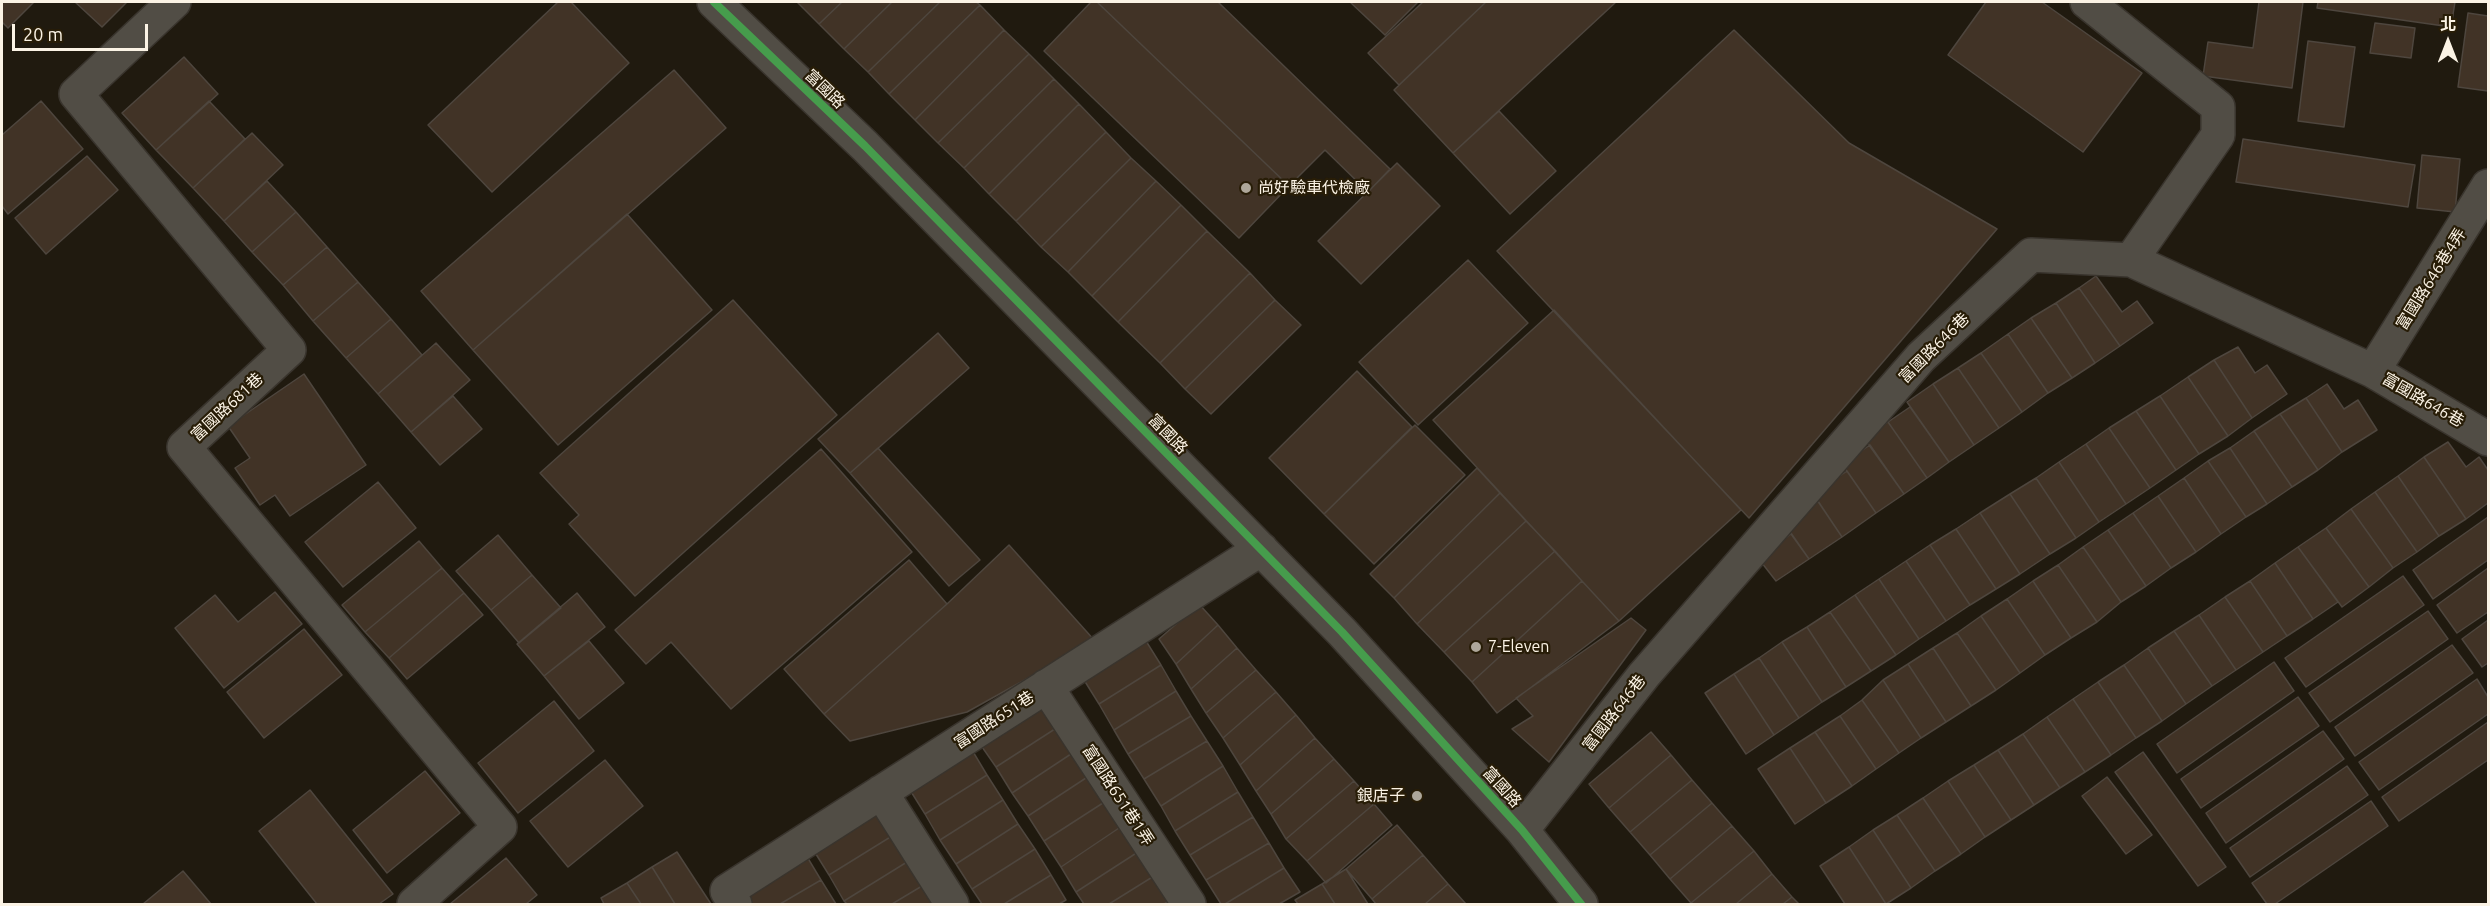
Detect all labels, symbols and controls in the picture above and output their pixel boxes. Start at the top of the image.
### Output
scale bar [15,12,152,50]
north arrow [2418,12,2478,72]
text: 北 [2440,15,2456,33]
text: 20 m [23,24,63,44]
street label: 富國路 [801,65,849,113]
place label: 尚好驗車代檢廠 [1258,178,1370,198]
marker: 尚好驗車代檢廠 [1239,181,1253,195]
street label: 富國路646巷4弄 [2392,225,2470,333]
street label: 富國路646巷 [1895,309,1973,387]
street label: 富國路681巷 [187,369,267,445]
street label: 富國路646巷 [2379,369,2467,431]
street label: 富國路 [1144,410,1192,458]
place label: 7-Eleven [1488,637,1549,657]
marker: 7-Eleven [1469,640,1483,654]
street label: 富國路646巷 [1578,671,1650,755]
street label: 富國路651巷 [951,687,1037,753]
street label: 富國路651巷1弄 [1078,741,1158,849]
street label: 富國路 [1479,763,1525,811]
place label: 銀店子 [1357,786,1405,806]
marker: 銀店子 [1410,789,1424,803]

